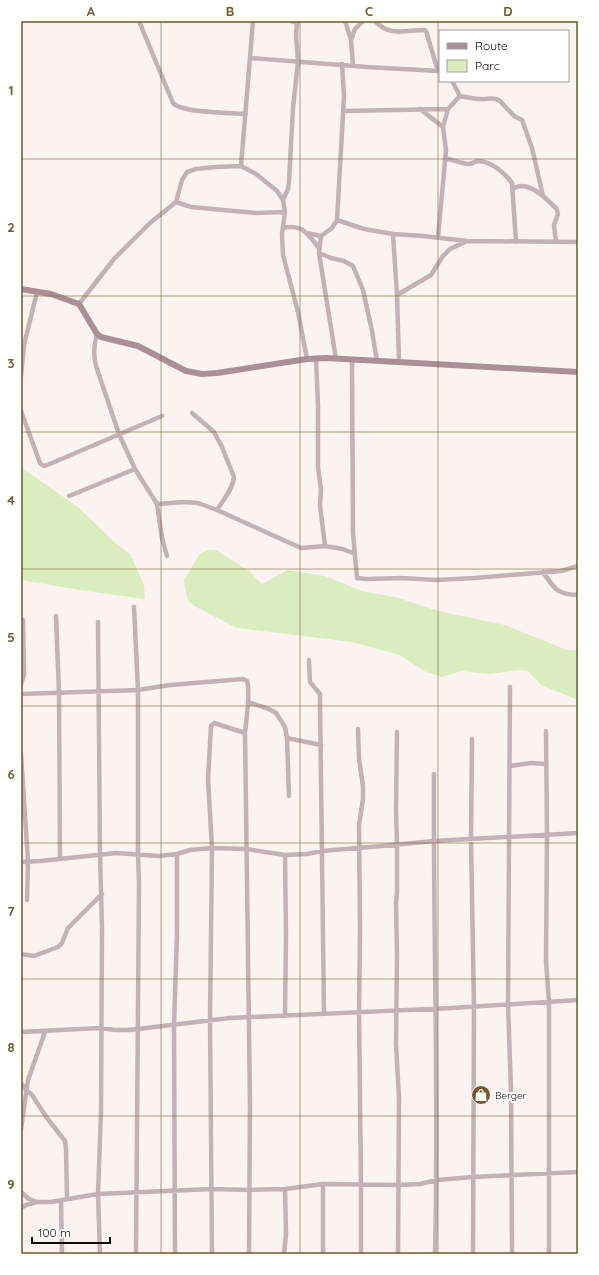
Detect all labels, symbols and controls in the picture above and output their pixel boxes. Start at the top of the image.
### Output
text: A [87,3,96,19]
text: B [226,3,234,19]
text: C [365,3,373,19]
text: D [503,3,513,19]
legend [439,30,569,82]
text: Route [475,38,508,53]
text: Parc [475,58,500,73]
text: 1 [8,82,14,98]
text: 2 [7,219,15,235]
text: 3 [8,355,15,371]
text: 4 [7,492,15,508]
text: 5 [7,629,15,645]
text: 6 [7,766,15,782]
text: 7 [7,903,15,919]
text: 8 [7,1039,15,1055]
shop icon: Berger [470,1084,492,1106]
place label: Berger [495,1089,527,1102]
text: 9 [7,1176,15,1192]
scale bar [32,1219,110,1245]
text: 100 m [38,1225,71,1240]

